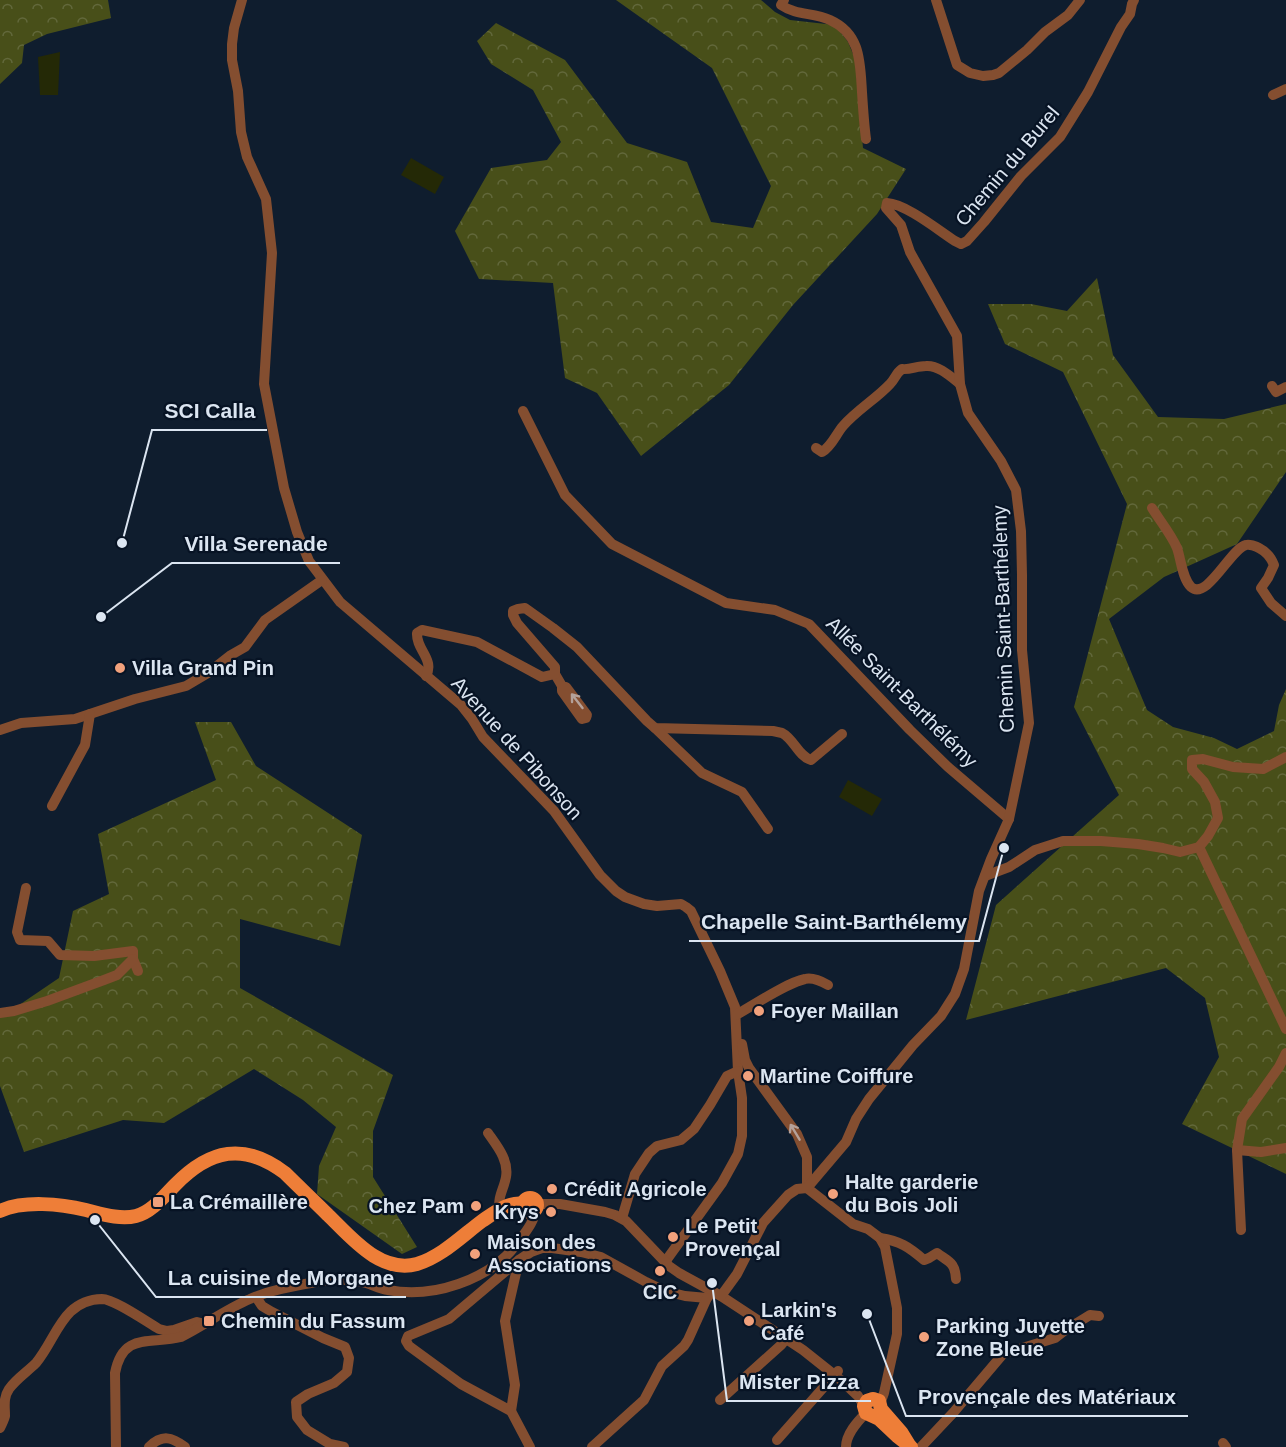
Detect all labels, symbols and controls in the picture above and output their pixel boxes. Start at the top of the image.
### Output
street label: Chemin du Burel [951,102,1063,230]
callout: SCI Calla [152,391,267,430]
text: SCI Calla [164,399,256,422]
street label: Chemin Saint-Barthélemy [988,505,1018,733]
callout: Villa Serenade [172,524,340,563]
text: Villa Serenade [184,532,328,555]
street label: Allée Saint-Barthélémy [822,612,982,772]
place label: Villa Grand Pin [132,657,274,679]
marker: Villa Grand Pin [113,661,127,675]
street label: Avenue de Pibonson [447,672,587,824]
one-way arrow [570,693,583,709]
callout: Chapelle Saint-Barthélemy [689,902,979,941]
text: Chapelle Saint-Barthélemy [701,910,967,933]
place label: Foyer Maillan [771,1000,899,1022]
marker: Foyer Maillan [752,1004,766,1018]
place label: Martine Coiffure [760,1065,913,1087]
marker: Martine Coiffure [741,1069,755,1083]
one-way arrow [788,1124,800,1141]
place label: Halte garderie du Bois Joli [845,1171,978,1216]
place label: Crédit Agricole [564,1178,707,1200]
marker: Crédit Agricole [545,1182,559,1196]
marker: Halte garderie du Bois Joli [826,1187,840,1201]
place label: La Crémaillère [170,1191,308,1213]
marker: La Crémaillère [151,1195,165,1209]
place label: Chez Pam [368,1195,464,1217]
marker: Chez Pam [469,1199,483,1213]
place label: Krys [495,1201,539,1223]
marker: Krys [544,1205,558,1219]
place label: Le Petit Provençal [685,1215,781,1260]
marker: Le Petit Provençal [666,1230,680,1244]
place label: Maison des Associations [487,1231,611,1276]
marker: Maison des Associations [468,1247,482,1261]
callout: La cuisine de Morgane [156,1258,406,1297]
marker: CIC [653,1264,667,1278]
text: La cuisine de Morgane [168,1266,394,1289]
place label: CIC [643,1281,677,1303]
place label: Larkin's Café [761,1299,837,1344]
place label: Chemin du Fassum [221,1310,405,1332]
marker: Chemin du Fassum [202,1314,216,1328]
marker: Larkin's Café [742,1314,756,1328]
place label: Parking Juyette Zone Bleue [936,1315,1085,1360]
marker: Parking Juyette Zone Bleue [917,1330,931,1344]
callout: Mister Pizza [727,1362,871,1401]
text: Mister Pizza [739,1370,859,1393]
callout: Provençale des Matériaux [906,1377,1188,1416]
text: Provençale des Matériaux [918,1385,1176,1408]

